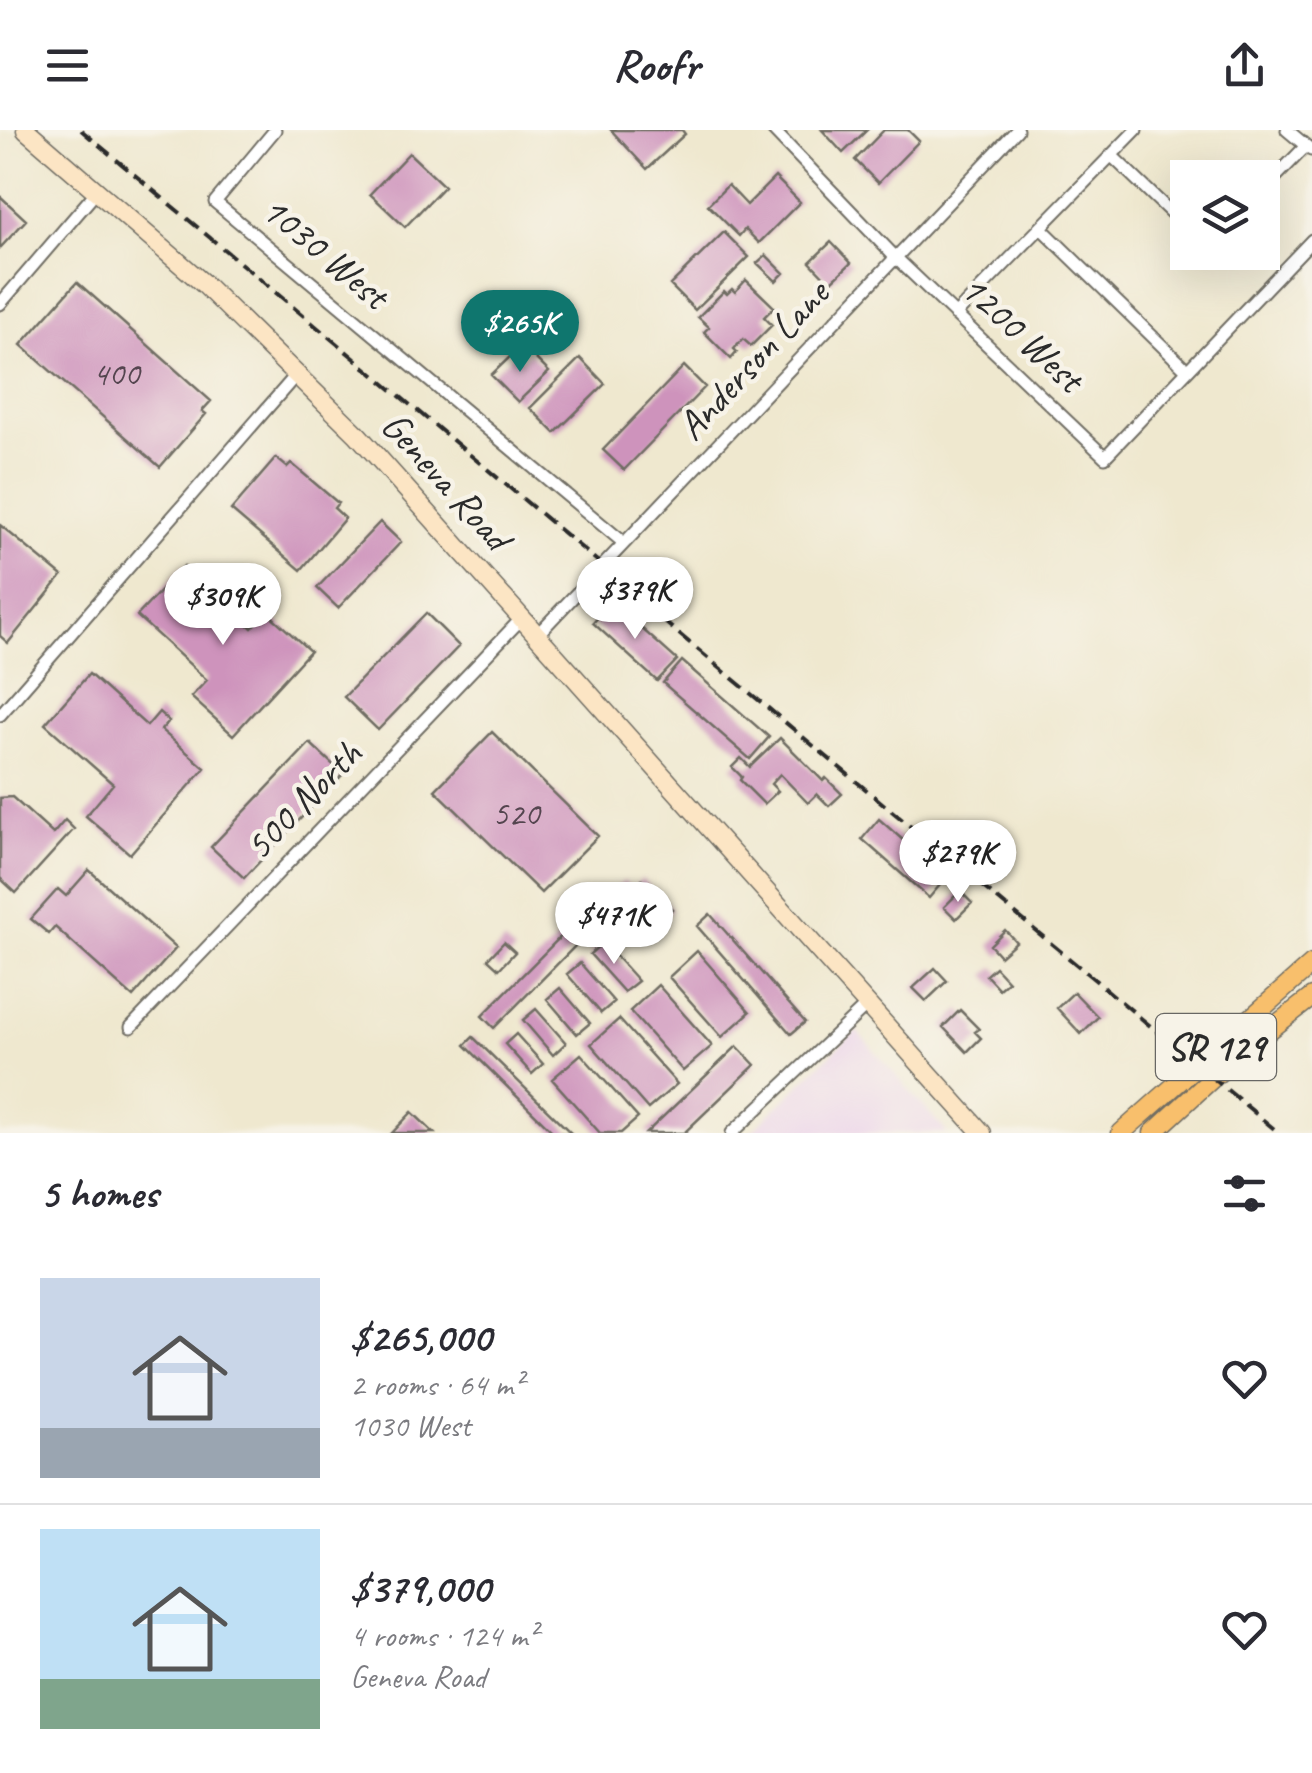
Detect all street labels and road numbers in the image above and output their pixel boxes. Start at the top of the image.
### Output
street label: 1030 West [251,184,402,322]
street label: 1200 West [950,263,1097,405]
street label: Anderson Lane [666,267,842,450]
street label: Geneva Road [371,401,525,565]
street label: 500 North [234,729,373,870]
road number: SR 129 [1156,1014,1276,1080]

